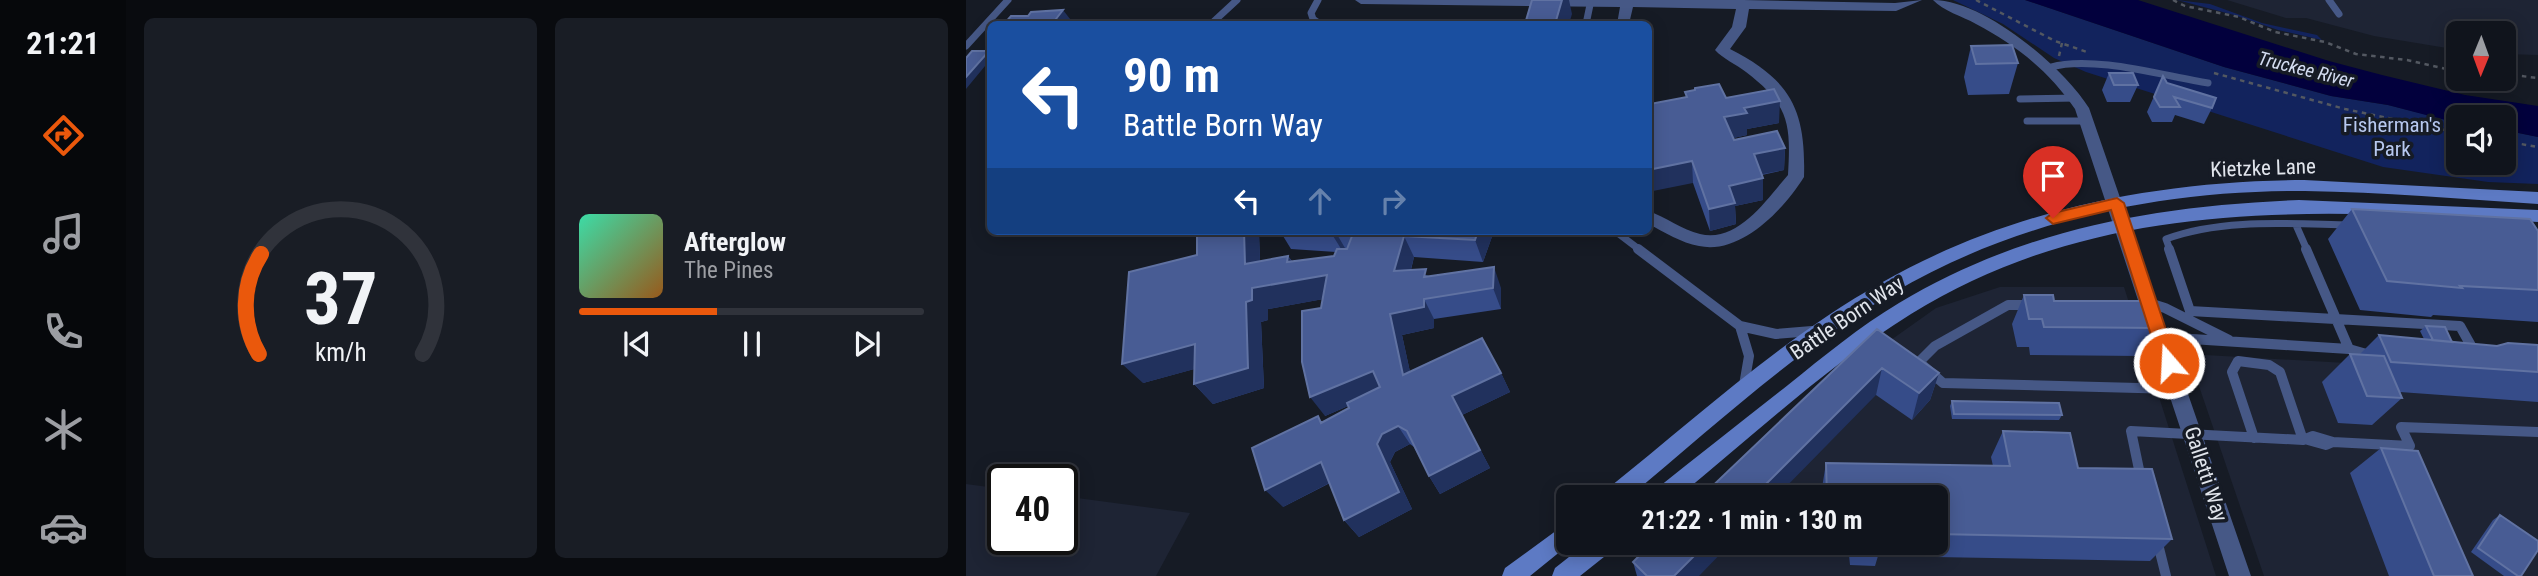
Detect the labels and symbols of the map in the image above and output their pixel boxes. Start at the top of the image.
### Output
north arrow [2446,21,2516,91]
water label: Truckee River [2256,47,2356,93]
park label: Fisherman's Park [2343,113,2441,161]
pin [2023,146,2083,218]
street label: Kietzke Lane [2210,154,2316,182]
street label: Battle Born Way [1786,271,1908,365]
position arrow [2132,326,2206,400]
street label: Galletti Way [2179,424,2233,525]
speed limit sign: 40 [987,464,1078,555]

